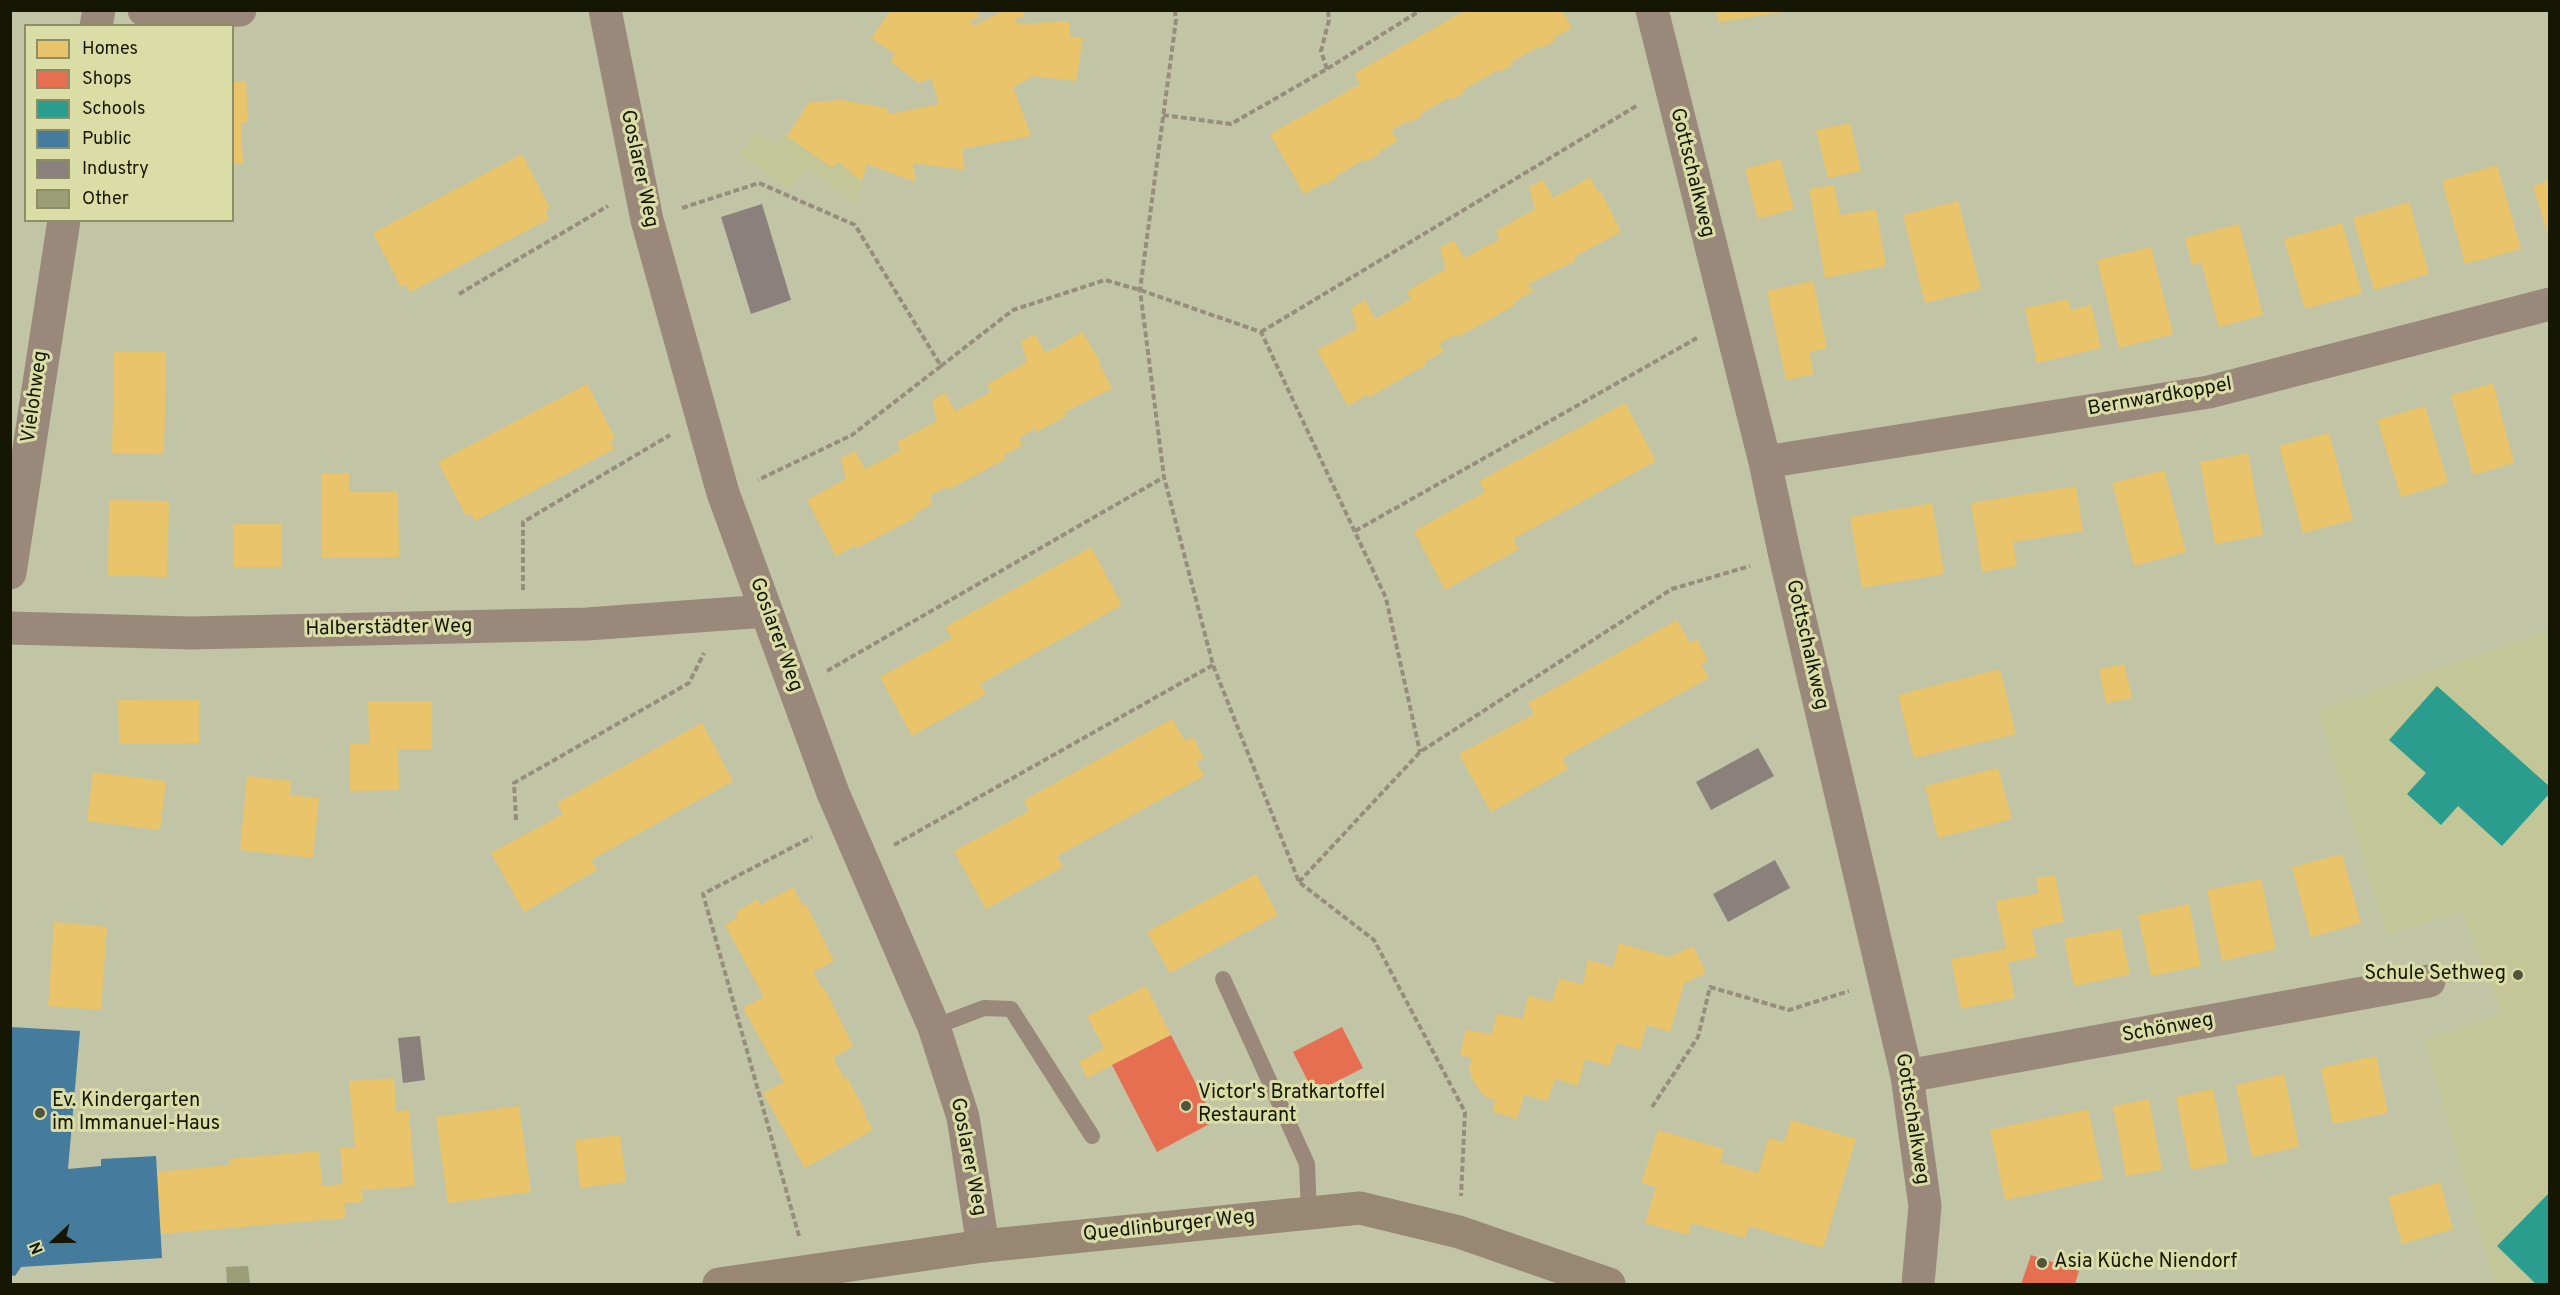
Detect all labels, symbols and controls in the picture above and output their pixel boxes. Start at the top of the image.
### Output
legend [24,24,234,222]
text: Homes [82,38,138,61]
text: Shops [82,68,132,91]
text: Schools [82,98,145,121]
street label: Gottschalkweg [1663,106,1719,240]
street label: Goslarer Weg [614,108,662,230]
text: Public [82,128,132,151]
text: Industry [82,158,149,181]
text: Other [82,188,129,211]
street label: Vielohweg [18,349,54,445]
street label: Bernwardkoppel [2086,373,2234,423]
street label: Goslarer Weg [743,575,807,695]
street label: Gottschalkweg [1779,578,1833,712]
street label: Halberstädter Weg [305,616,473,642]
place label: Schule Sethweg [2364,963,2506,987]
marker: Schule Sethweg [2511,968,2525,982]
street label: Schönweg [2121,1009,2215,1049]
street label: Gottschalkweg [1889,1052,1933,1186]
place label: Victor's Bratkartoffel Restaurant [1198,1082,1385,1129]
place label: Ev. Kindergarten im Immanuel-Haus [52,1090,220,1137]
street label: Goslarer Weg [944,1096,990,1218]
marker: Victor's Bratkartoffel Restaurant [1179,1099,1193,1113]
marker: Ev. Kindergarten im Immanuel-Haus [33,1106,47,1120]
street label: Quedlinburger Weg [1082,1206,1256,1248]
north arrow [24,1211,84,1271]
text: N [26,1239,49,1257]
place label: Asia Küche Niendorf [2054,1251,2237,1275]
marker: Asia Küche Niendorf [2035,1256,2049,1270]

